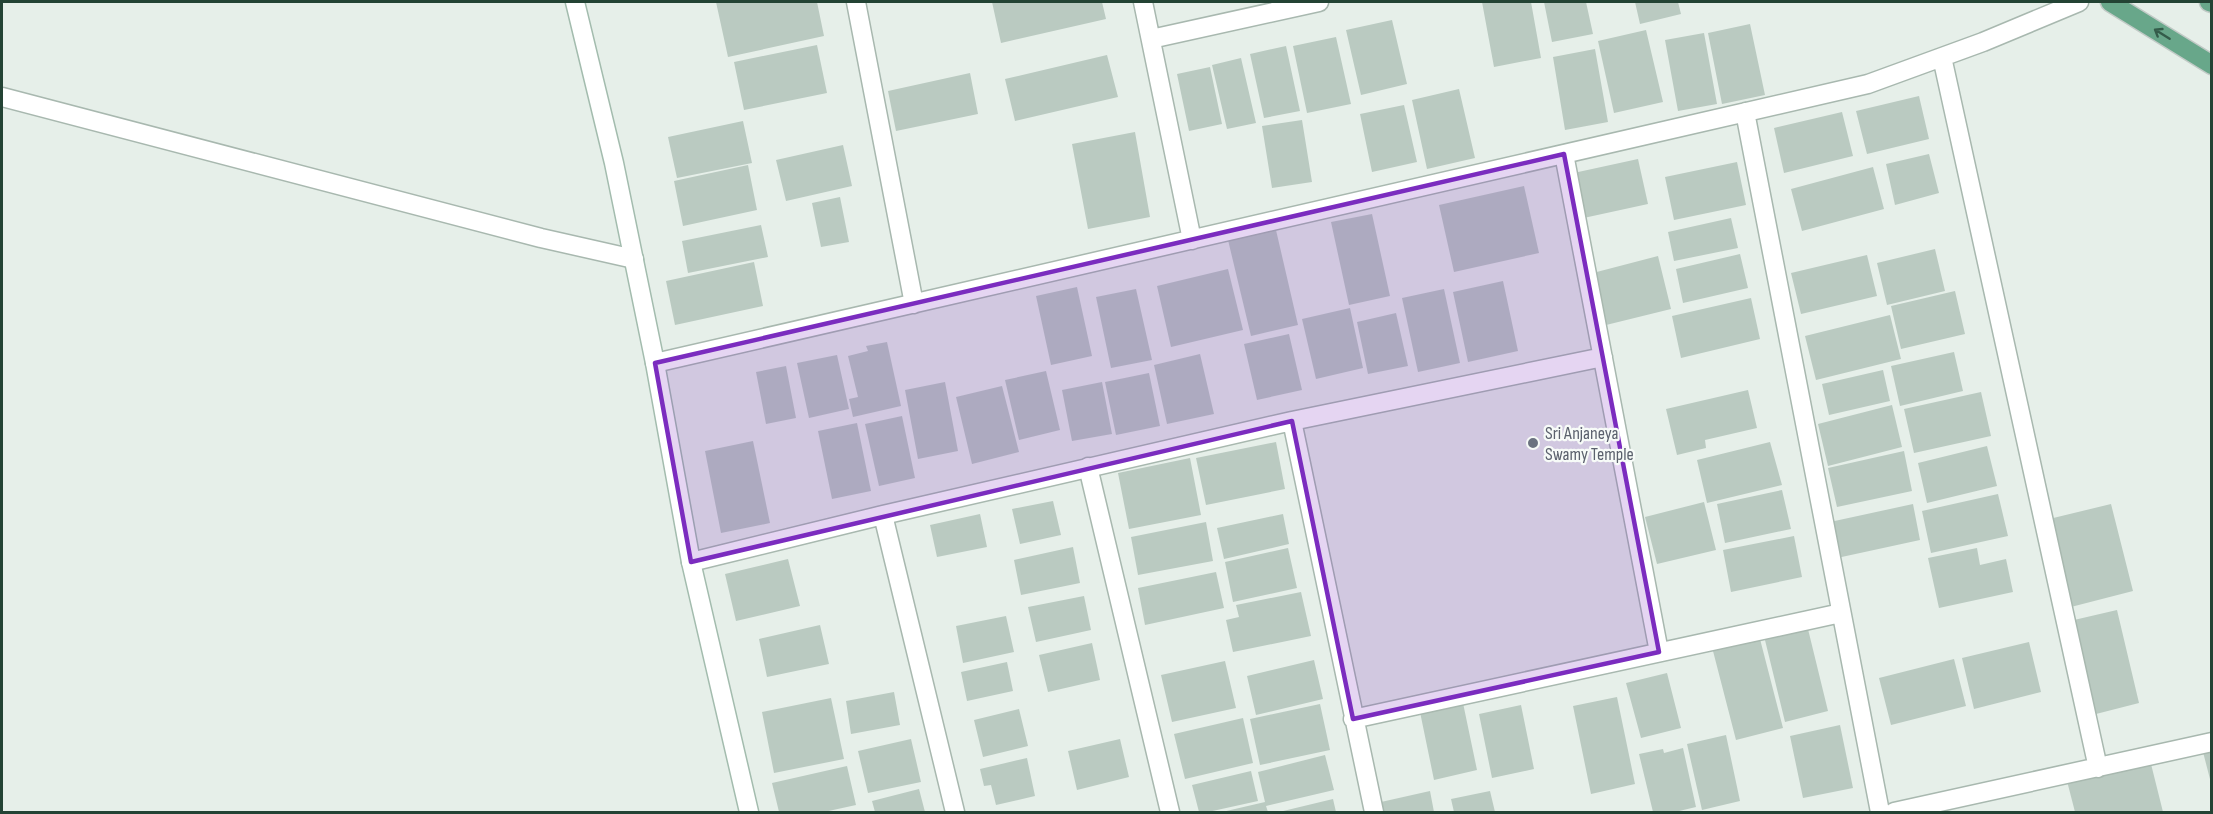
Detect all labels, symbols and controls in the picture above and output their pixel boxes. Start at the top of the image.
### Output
one-way arrow [2154,27,2171,39]
place label: Sri Anjaneya Swamy Temple [1545,423,1634,465]
marker: Sri Anjaneya Swamy Temple [1526,436,1540,450]

